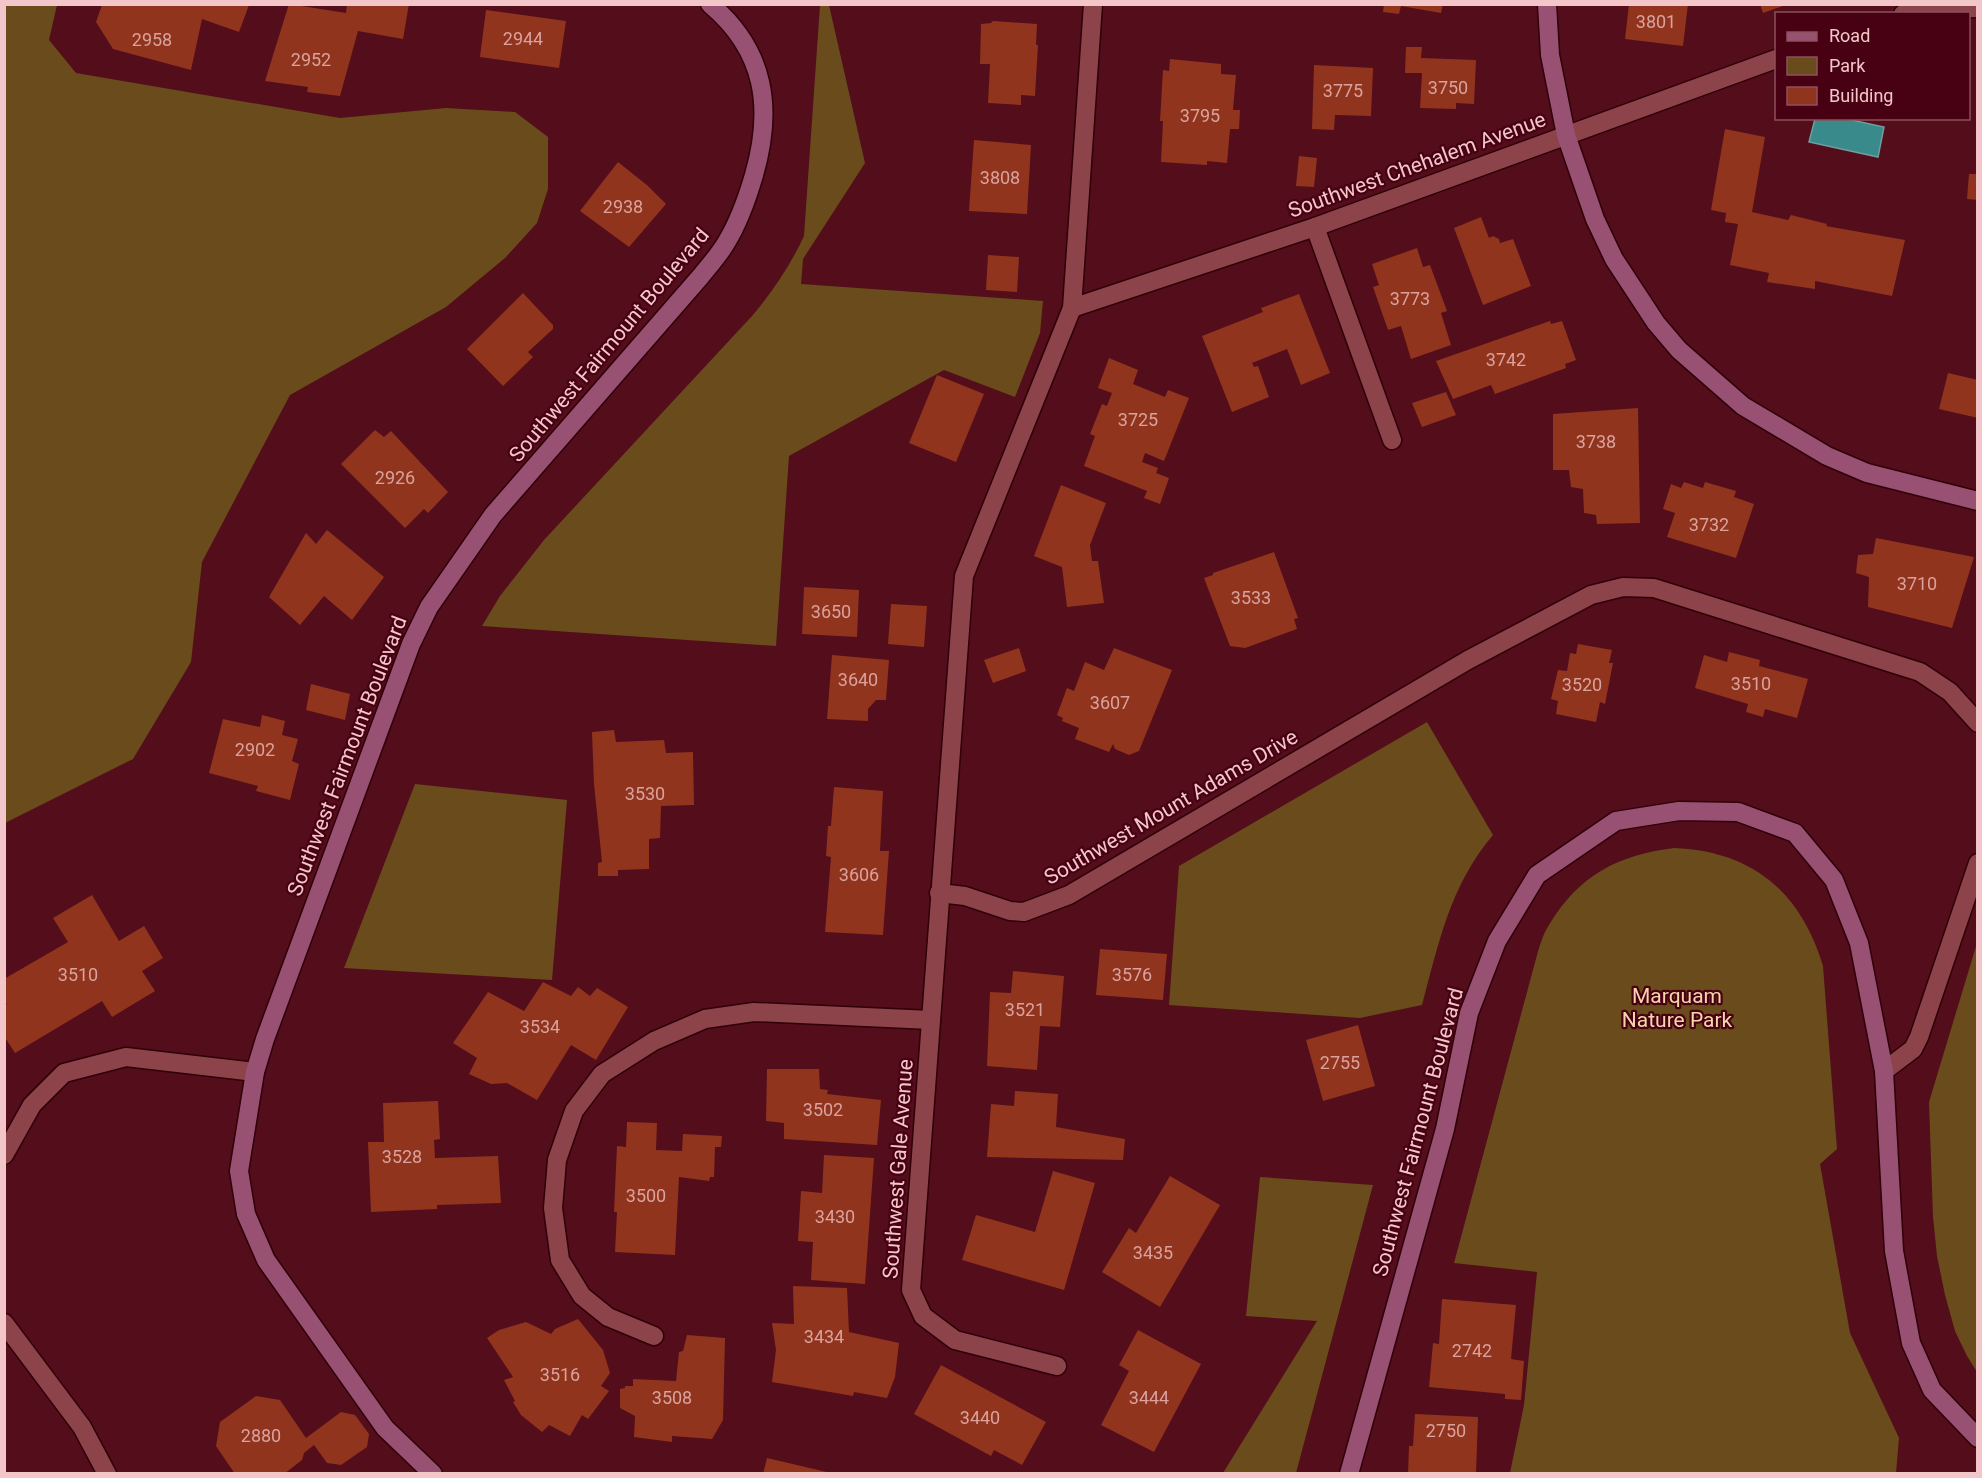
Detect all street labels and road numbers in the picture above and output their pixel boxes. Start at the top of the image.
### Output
street label: Southwest Chehalem Avenue [1285,107,1549,223]
street label: Southwest Fairmount Boulevard [504,223,714,467]
street label: Southwest Fairmount Boulevard [282,613,412,899]
street label: Southwest Mount Adams Drive [1040,724,1302,890]
street label: Southwest Fairmount Boulevard [1368,985,1468,1279]
street label: Southwest Gale Avenue [878,1058,918,1280]

